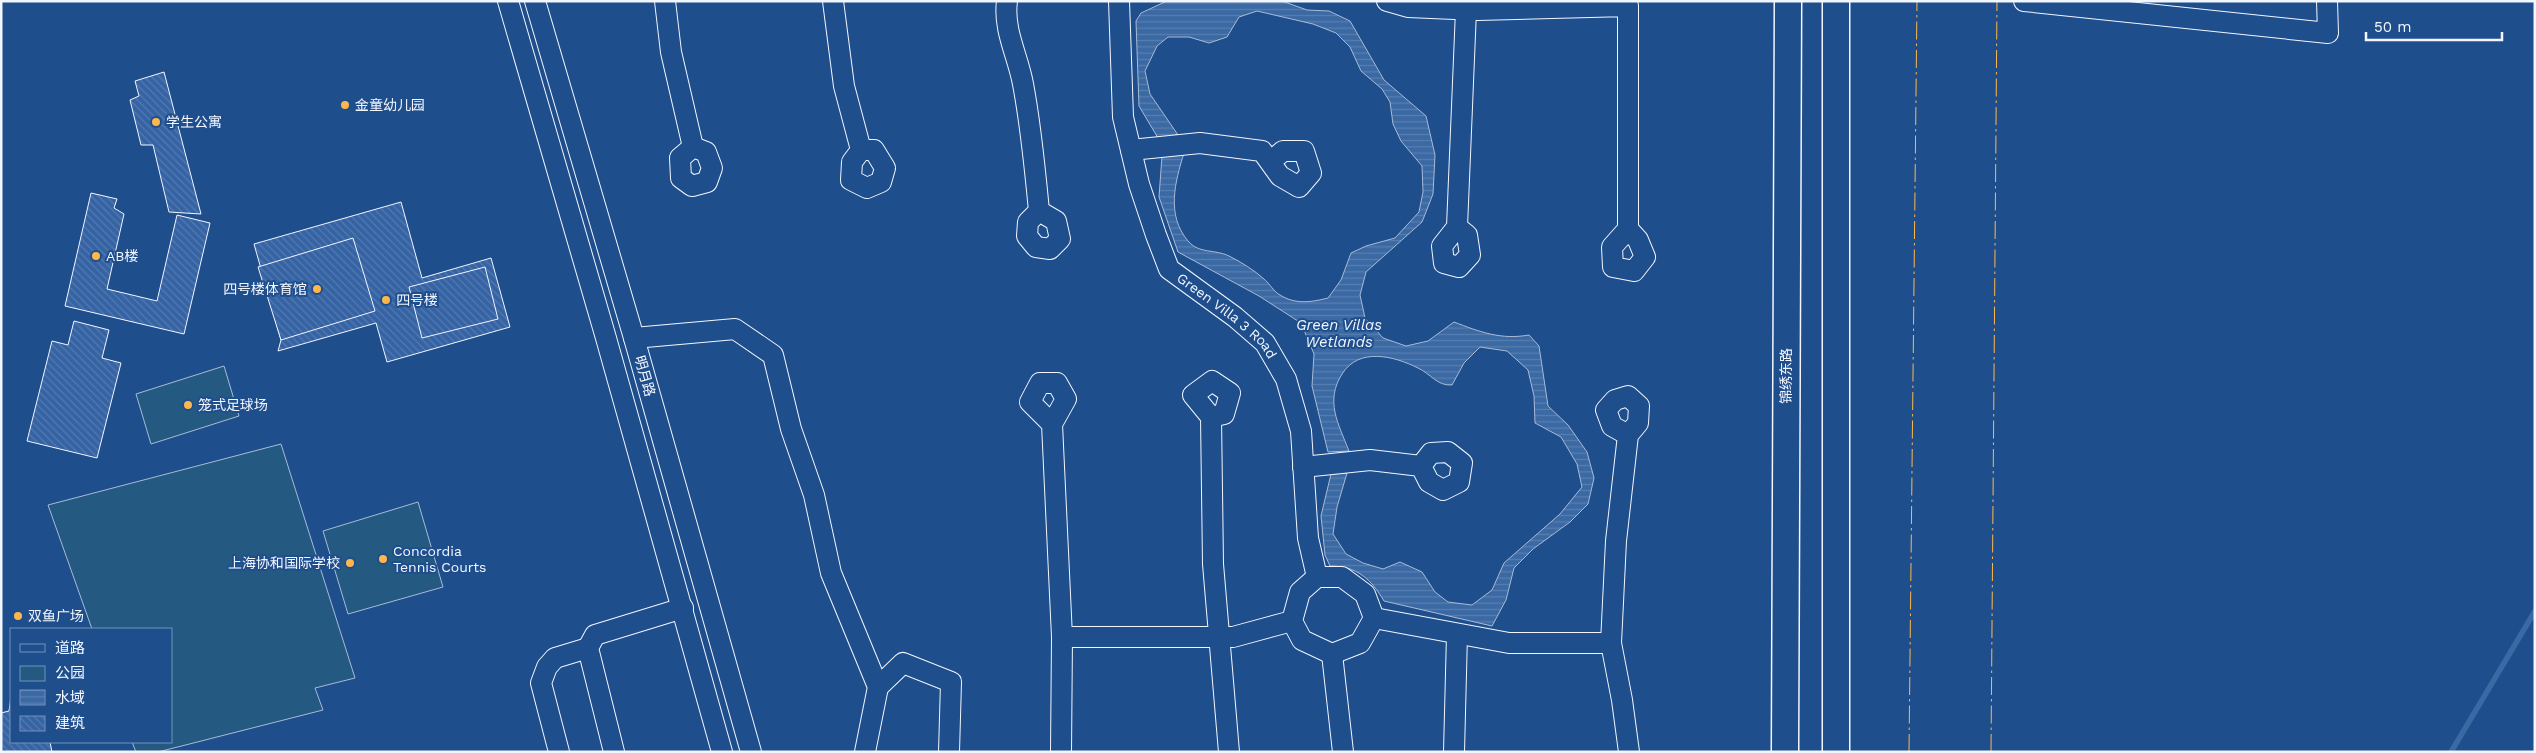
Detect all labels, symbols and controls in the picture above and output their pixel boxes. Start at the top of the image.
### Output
scale bar [2366,10,2502,42]
text: 50 m [2374,18,2411,36]
place label: 金童幼儿园 [355,97,425,113]
marker: 金童幼儿园 [339,99,351,111]
place label: 学生公寓 [166,114,222,130]
marker: 学生公寓 [150,116,162,128]
place label: AB楼 [106,248,138,264]
marker: AB楼 [90,250,102,262]
street label: Green Villa 3 Road [1174,270,1280,361]
place label: 四号楼体育馆 [223,281,307,297]
marker: 四号楼体育馆 [311,283,323,295]
place label: 四号楼 [396,292,438,308]
marker: 四号楼 [380,294,392,306]
water label: Green Villas Wetlands [1296,316,1382,351]
street label: 锦绣东路 [1778,348,1794,404]
street label: 明月路 [632,354,658,398]
place label: 笼式足球场 [198,397,268,413]
marker: 笼式足球场 [182,399,194,411]
place label: Concordia Tennis Courts [393,543,486,575]
marker: Concordia Tennis Courts [377,553,389,565]
place label: 上海协和国际学校 [228,555,340,571]
marker: 上海协和国际学校 [344,557,356,569]
place label: 双鱼广场 [28,608,84,624]
marker: 双鱼广场 [12,610,24,622]
legend [10,628,172,743]
text: 道路 [55,639,85,657]
text: 公园 [55,664,85,682]
text: 水域 [55,689,85,707]
text: 建筑 [55,714,85,732]

